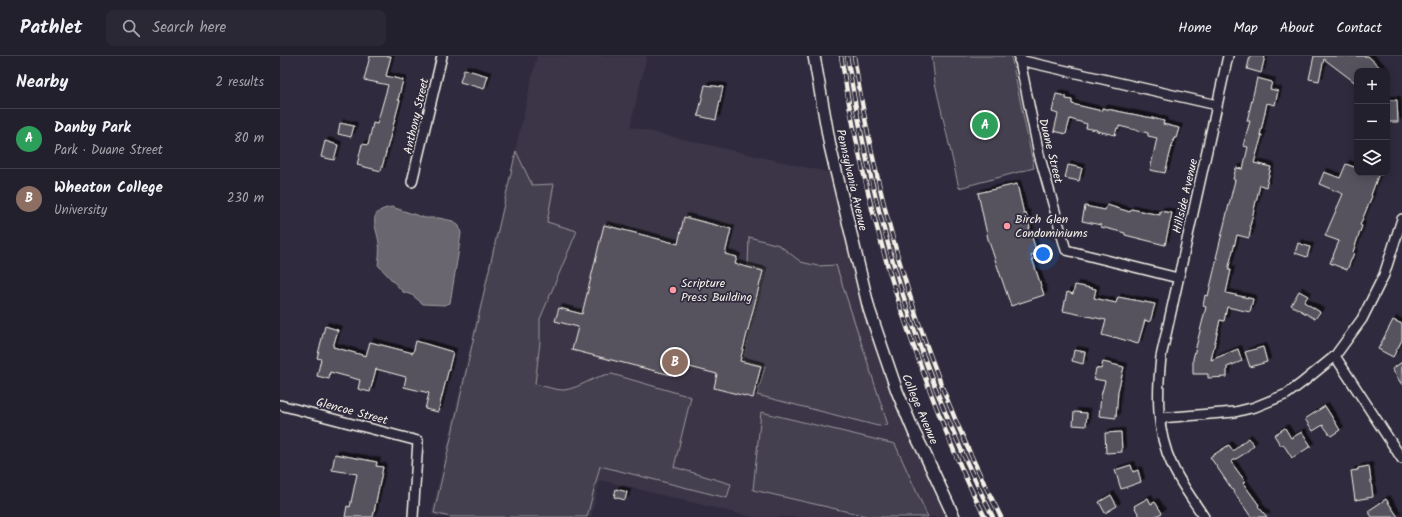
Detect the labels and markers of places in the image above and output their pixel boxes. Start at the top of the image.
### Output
pin: A [972,110,998,140]
place label: Birch Glen Condominiums [1015,210,1088,243]
marker: Birch Glen Condominiums [1002,221,1012,231]
place label: Scripture Press Building [681,274,752,307]
marker: Scripture Press Building [668,285,678,295]
pin: B [662,347,688,377]

